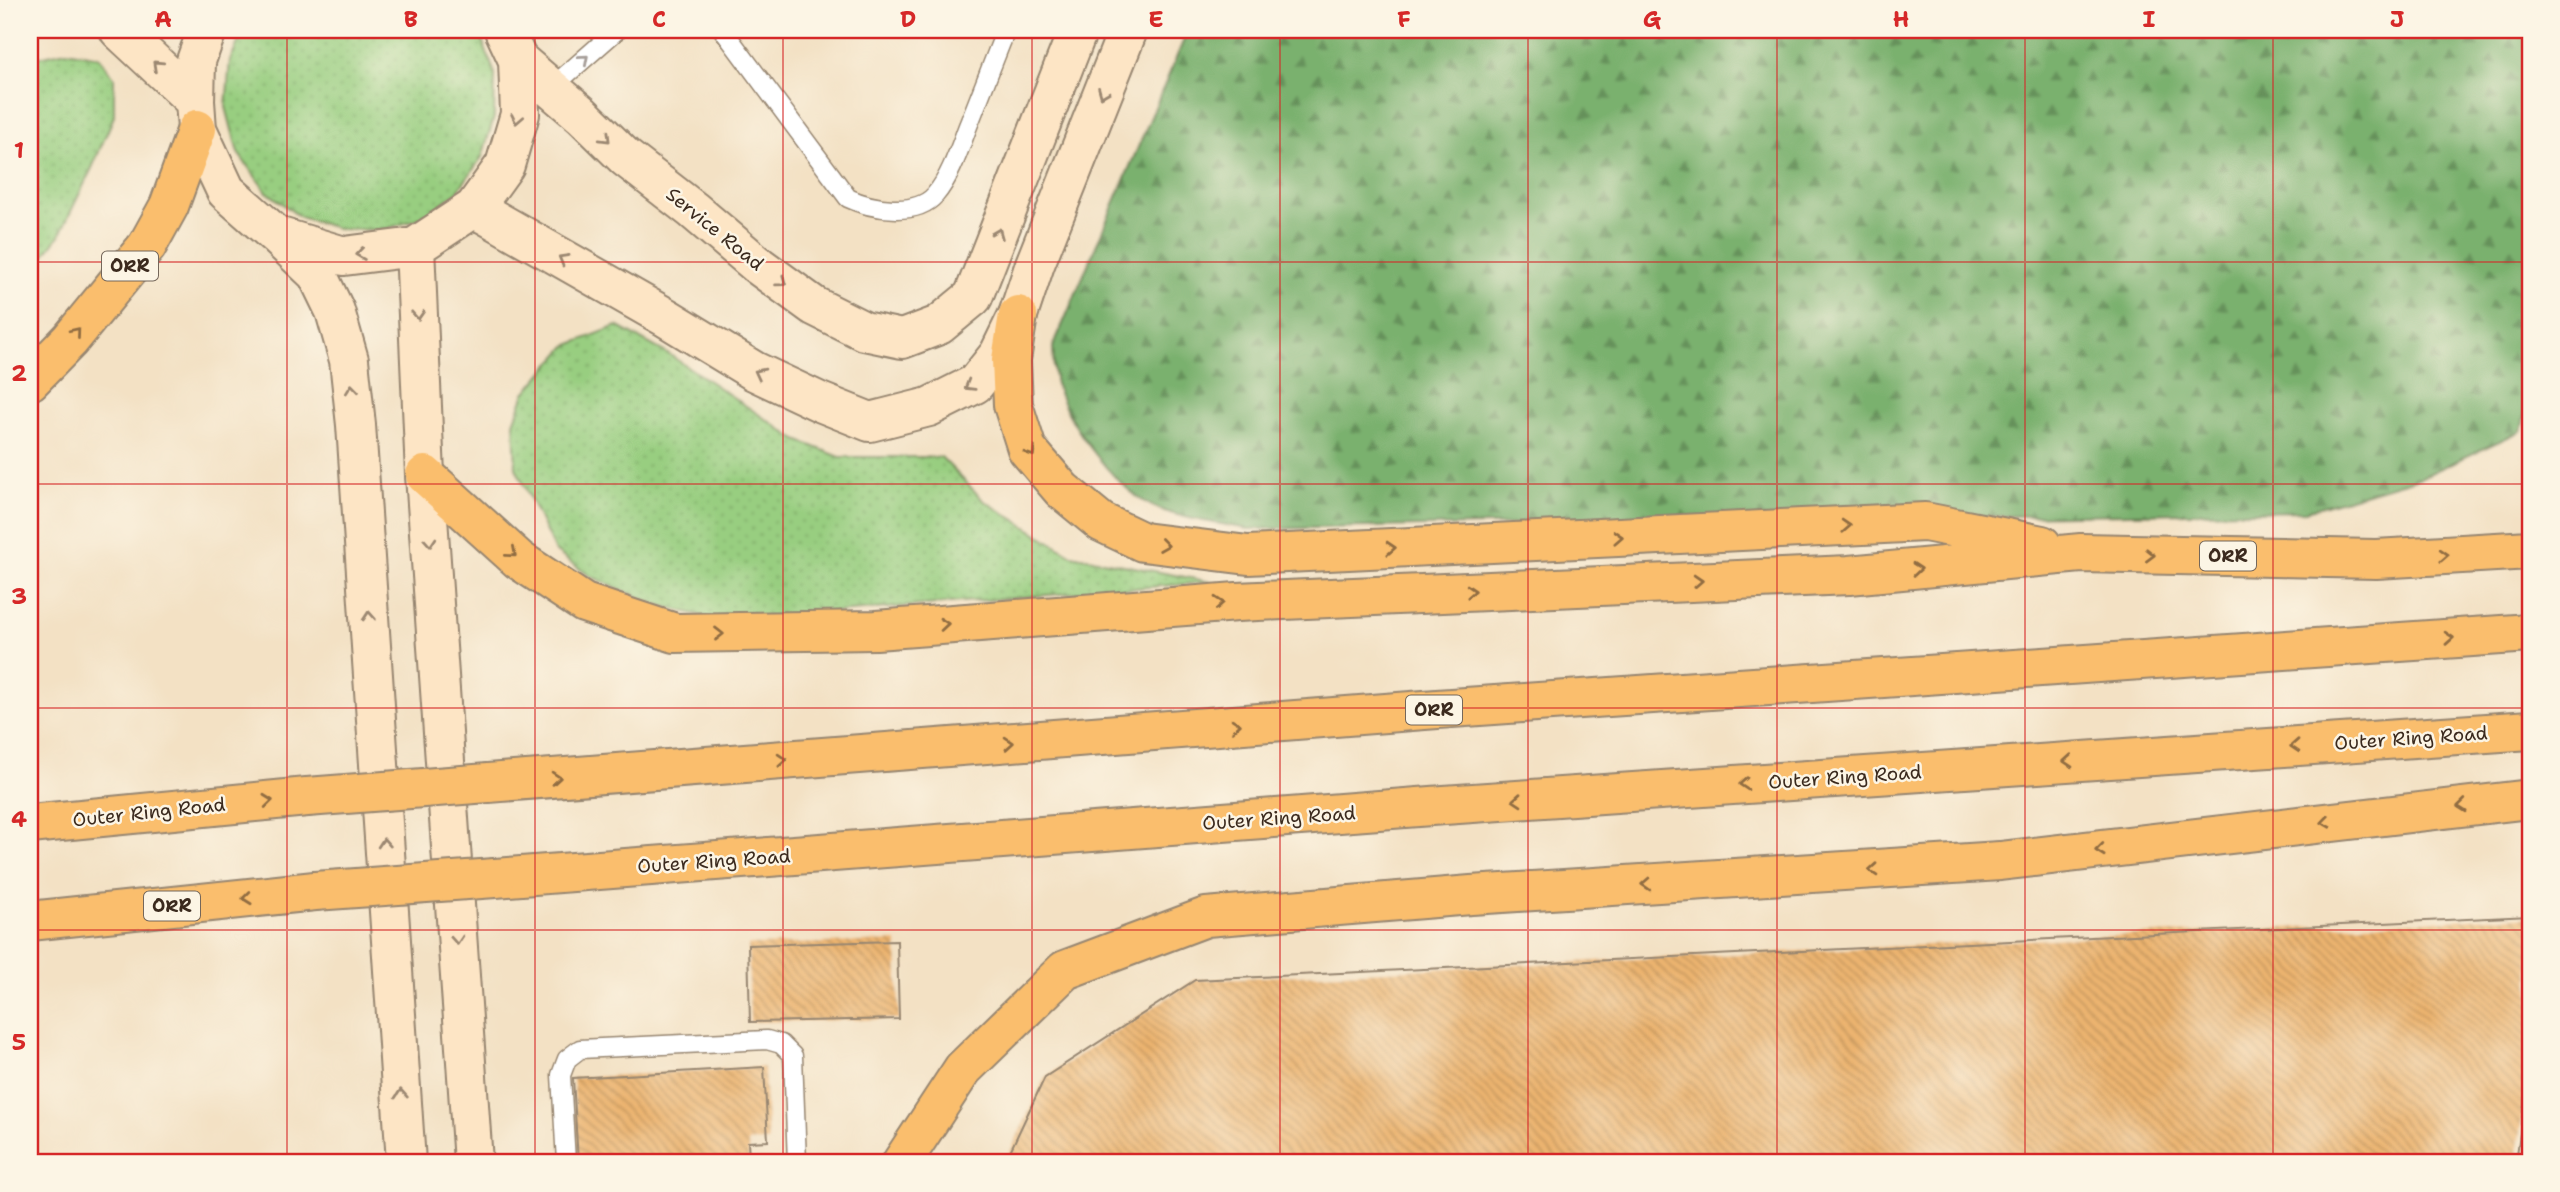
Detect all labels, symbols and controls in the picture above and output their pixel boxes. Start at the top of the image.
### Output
text: A [154,4,172,34]
text: B [404,4,418,34]
text: C [652,4,666,34]
text: D [900,4,916,34]
text: E [1148,4,1164,34]
text: F [1397,4,1411,34]
text: G [1643,4,1662,34]
text: H [1893,4,1909,34]
text: I [2143,4,2156,34]
text: J [2390,4,2404,34]
one-way arrow [576,55,589,67]
one-way arrow [152,61,165,74]
one-way arrow [1097,87,1111,99]
one-way arrow [511,113,526,125]
one-way arrow [597,130,610,143]
text: 1 [14,135,24,165]
street label: Service Road [661,182,769,276]
one-way arrow [989,228,1003,240]
one-way arrow [354,247,366,262]
road number: ORR [102,252,158,280]
one-way arrow [557,254,570,267]
one-way arrow [774,274,786,286]
one-way arrow [410,310,425,321]
one-way arrow [68,327,81,339]
text: 2 [11,358,27,388]
one-way arrow [754,367,766,381]
one-way arrow [963,378,976,391]
one-way arrow [344,383,359,395]
one-way arrow [1023,444,1036,457]
one-way arrow [1840,518,1851,533]
one-way arrow [1613,529,1624,544]
one-way arrow [422,537,437,548]
one-way arrow [1159,538,1170,553]
one-way arrow [1386,541,1397,556]
road number: ORR [2200,542,2256,570]
one-way arrow [504,545,517,558]
one-way arrow [2144,547,2155,562]
one-way arrow [2438,548,2449,563]
one-way arrow [1911,561,1923,576]
one-way arrow [1693,574,1704,589]
text: 3 [11,581,27,611]
one-way arrow [1466,584,1477,599]
one-way arrow [1214,596,1225,611]
one-way arrow [361,610,376,621]
one-way arrow [938,617,949,632]
one-way arrow [714,626,725,641]
one-way arrow [2444,631,2455,646]
road number: ORR [1406,696,1462,724]
one-way arrow [1231,718,1242,733]
street label: Outer Ring Road [2334,720,2488,756]
one-way arrow [1004,736,1015,751]
one-way arrow [2290,738,2301,753]
one-way arrow [777,753,788,768]
one-way arrow [2063,753,2074,768]
street label: Outer Ring Road [1768,759,1922,795]
one-way arrow [550,771,561,786]
one-way arrow [1738,776,1749,791]
street label: Outer Ring Road [71,792,227,832]
one-way arrow [1511,792,1522,807]
one-way arrow [263,794,274,809]
one-way arrow [2457,798,2468,813]
street label: Outer Ring Road [1202,800,1356,836]
text: 4 [11,804,27,834]
one-way arrow [2320,815,2331,830]
one-way arrow [377,837,392,848]
street label: Outer Ring Road [637,843,791,879]
one-way arrow [2094,843,2106,858]
one-way arrow [1867,862,1878,877]
one-way arrow [1640,876,1651,891]
road number: ORR [144,891,200,920]
one-way arrow [241,891,253,906]
one-way arrow [449,935,464,946]
text: 5 [12,1027,26,1057]
one-way arrow [394,1088,409,1099]

